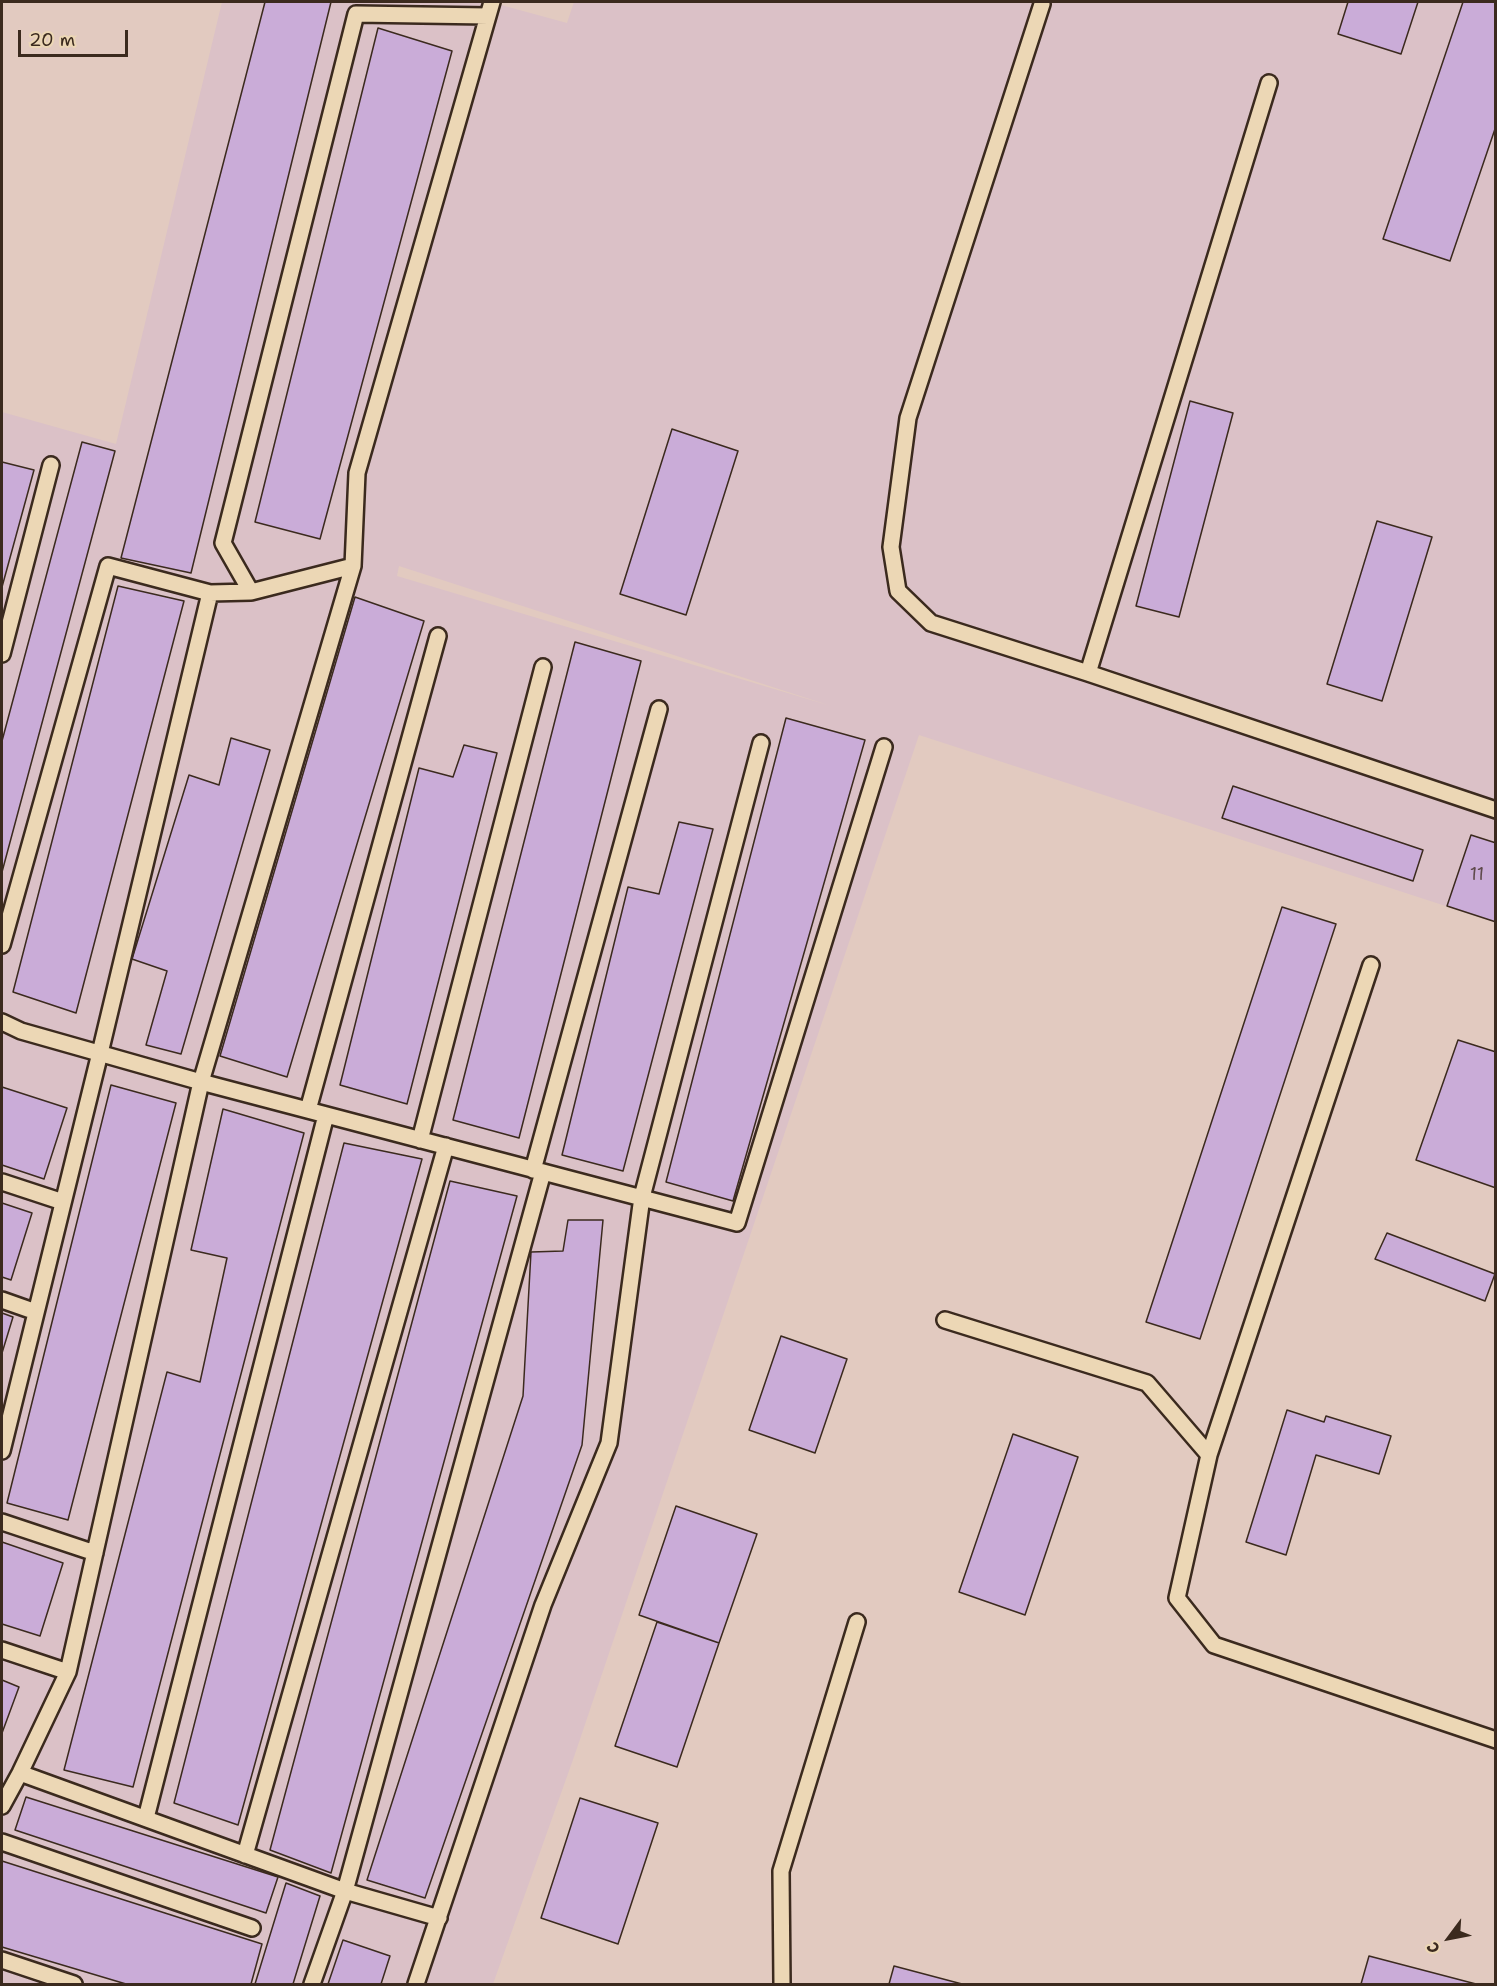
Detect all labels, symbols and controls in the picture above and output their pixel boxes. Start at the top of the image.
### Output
scale bar [21,18,130,56]
text: 20 m [29,28,75,52]
house number: 11 [1470,864,1484,886]
north arrow [1419,1908,1479,1968]
text: С [1422,1938,1445,1958]

